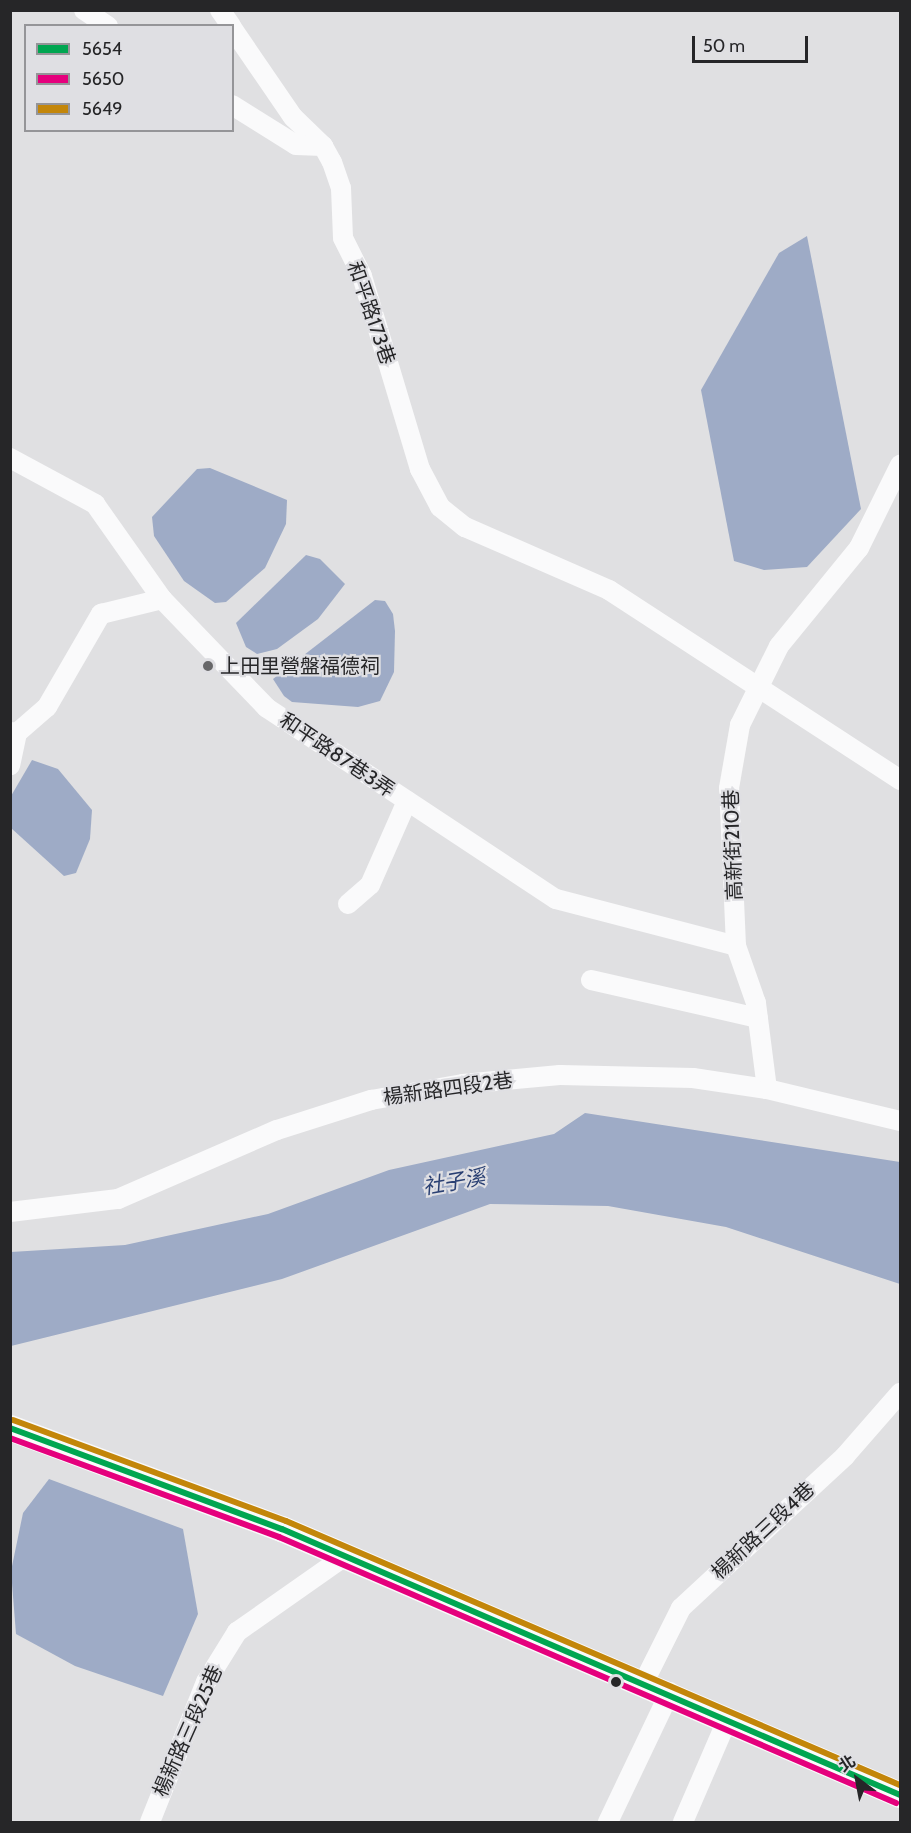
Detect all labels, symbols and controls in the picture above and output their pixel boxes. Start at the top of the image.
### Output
legend [24,24,234,132]
scale bar [695,24,810,62]
text: 50 m [703,35,745,57]
text: 5654 [82,38,122,60]
text: 5650 [82,68,124,90]
text: 5649 [82,98,123,120]
street label: 和平路173巷 [342,258,400,368]
place label: 上田里營盤福德祠 [220,654,380,678]
marker: 上田里營盤福德祠 [201,659,215,673]
street label: 和平路87巷3弄 [275,708,399,802]
street label: 高新街210巷 [719,789,747,901]
street label: 楊新路四段2巷 [382,1068,514,1110]
water label: 社子溪 [421,1164,487,1200]
street label: 楊新路三段4巷 [707,1477,819,1585]
street label: 楊新路三段25巷 [148,1662,228,1800]
unlabelled marker [610,1676,622,1688]
north arrow [827,1749,887,1809]
text: 北 [835,1751,859,1776]

